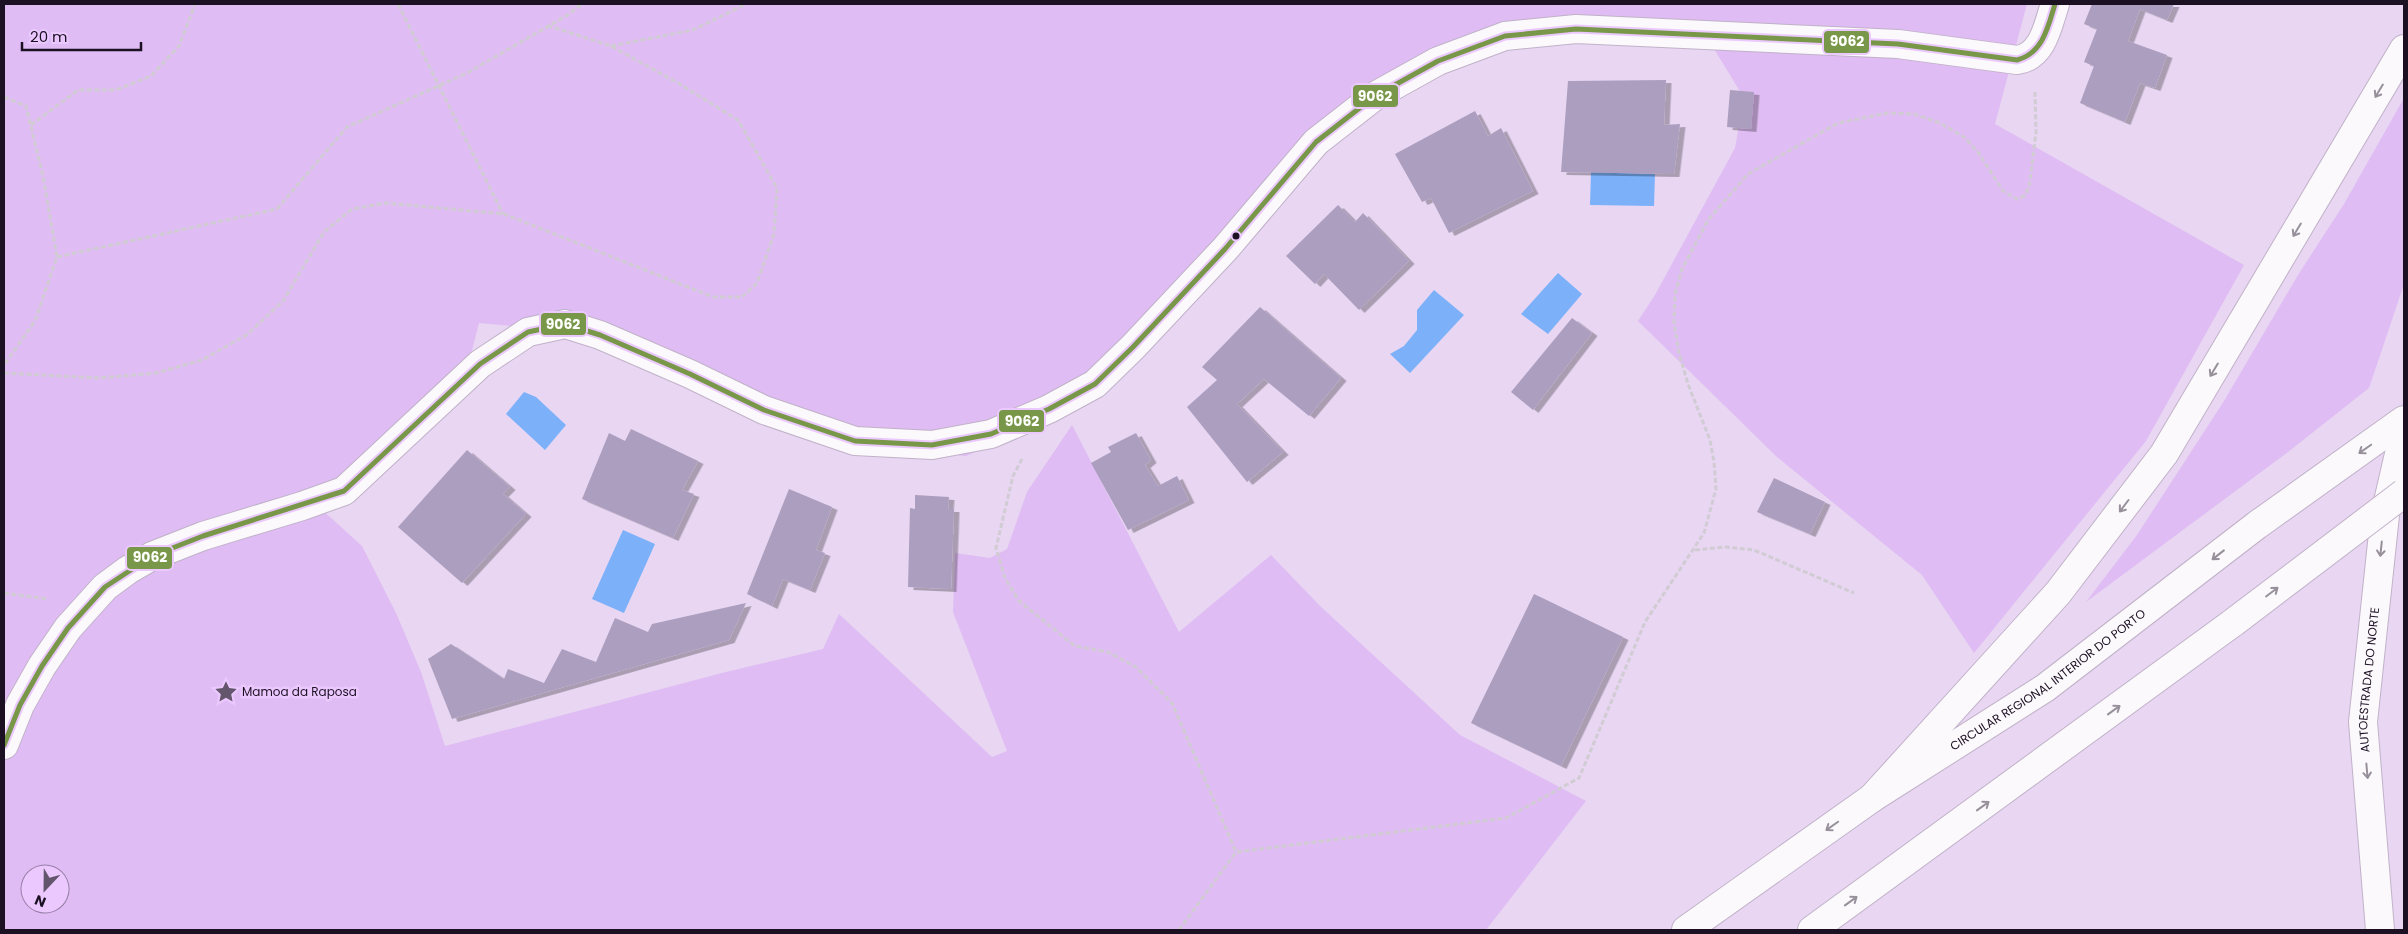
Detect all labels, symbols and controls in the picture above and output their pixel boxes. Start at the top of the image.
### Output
scale bar [22,20,141,52]
text: 20 m [30,26,68,47]
line badge: 9062 [1823,30,1870,54]
text: 9062 [1830,31,1864,51]
one-way arrow [2374,83,2384,97]
line badge: 9062 [1352,84,1399,108]
text: 9062 [1358,86,1392,106]
one-way arrow [2291,223,2301,237]
unlabelled marker [1231,231,1241,241]
line badge: 9062 [540,312,587,336]
text: 9062 [546,314,580,334]
one-way arrow [2208,363,2218,377]
line badge: 9062 [998,409,1045,433]
text: 9062 [1005,411,1039,431]
one-way arrow [2358,443,2372,454]
one-way arrow [2119,499,2130,512]
one-way arrow [2376,540,2386,556]
line badge: 9062 [126,546,173,570]
text: 9062 [133,547,167,567]
one-way arrow [2212,549,2225,560]
one-way arrow [2265,587,2278,598]
street label: CIRCULAR REGIONAL INTERIOR DO PORTO [1946,605,2149,754]
street label: AUTOESTRADA DO NORTE [2354,606,2383,753]
place icon: Mamoa da Raposa [213,679,239,705]
place label: Mamoa da Raposa [242,683,357,700]
one-way arrow [2107,704,2120,715]
one-way arrow [2362,763,2372,779]
one-way arrow [1975,800,1989,811]
one-way arrow [1825,821,1839,831]
north arrow [20,864,70,914]
text: N [32,890,49,912]
one-way arrow [1844,896,1857,907]

